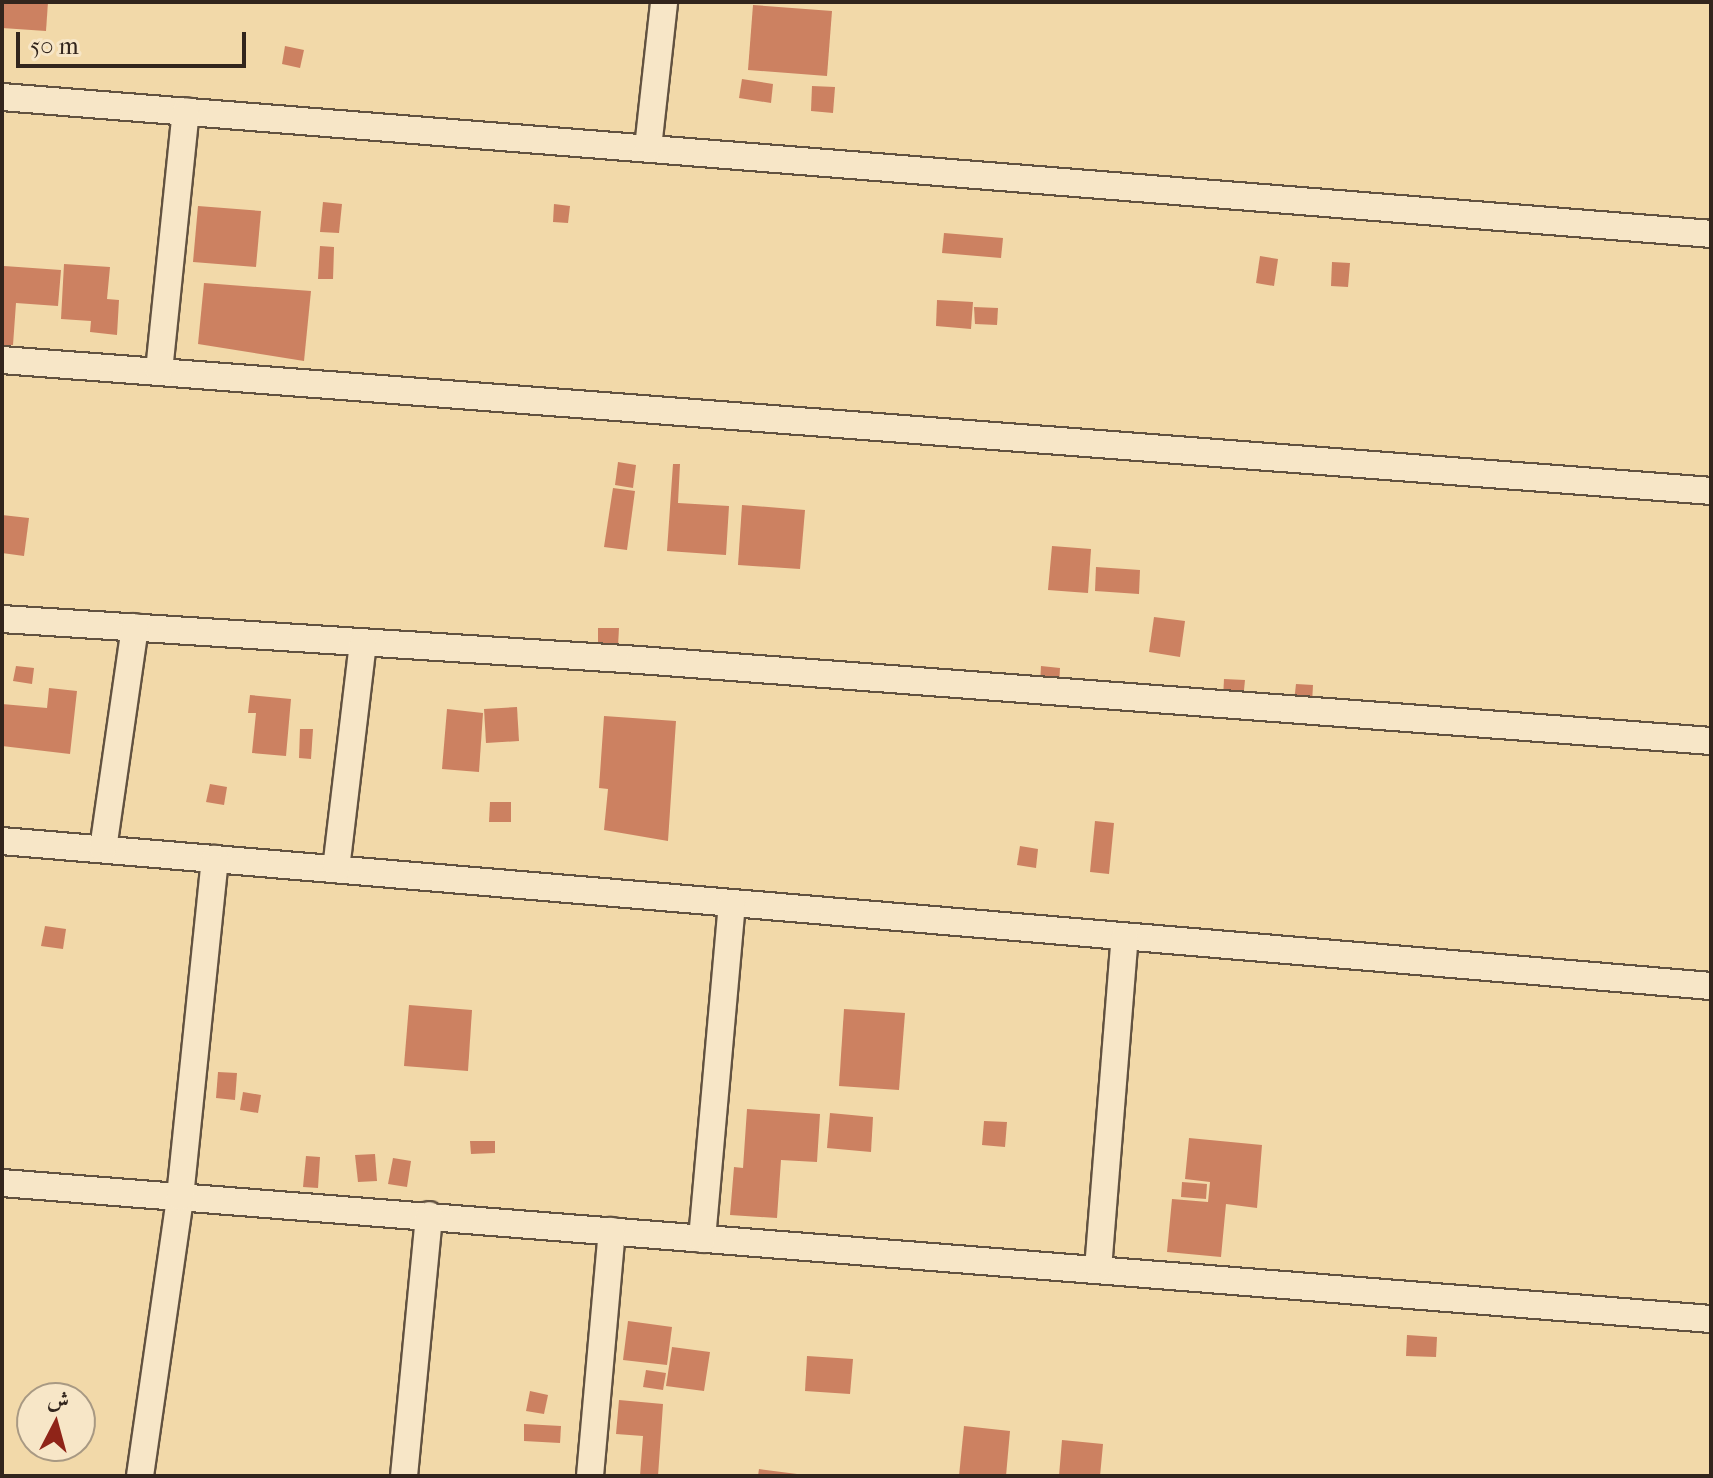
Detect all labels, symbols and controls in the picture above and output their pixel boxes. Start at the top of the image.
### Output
scale bar [20,16,250,66]
text: 50 m [30,32,79,60]
north arrow [16,1382,96,1462]
text: ش [46,1386,71,1414]

